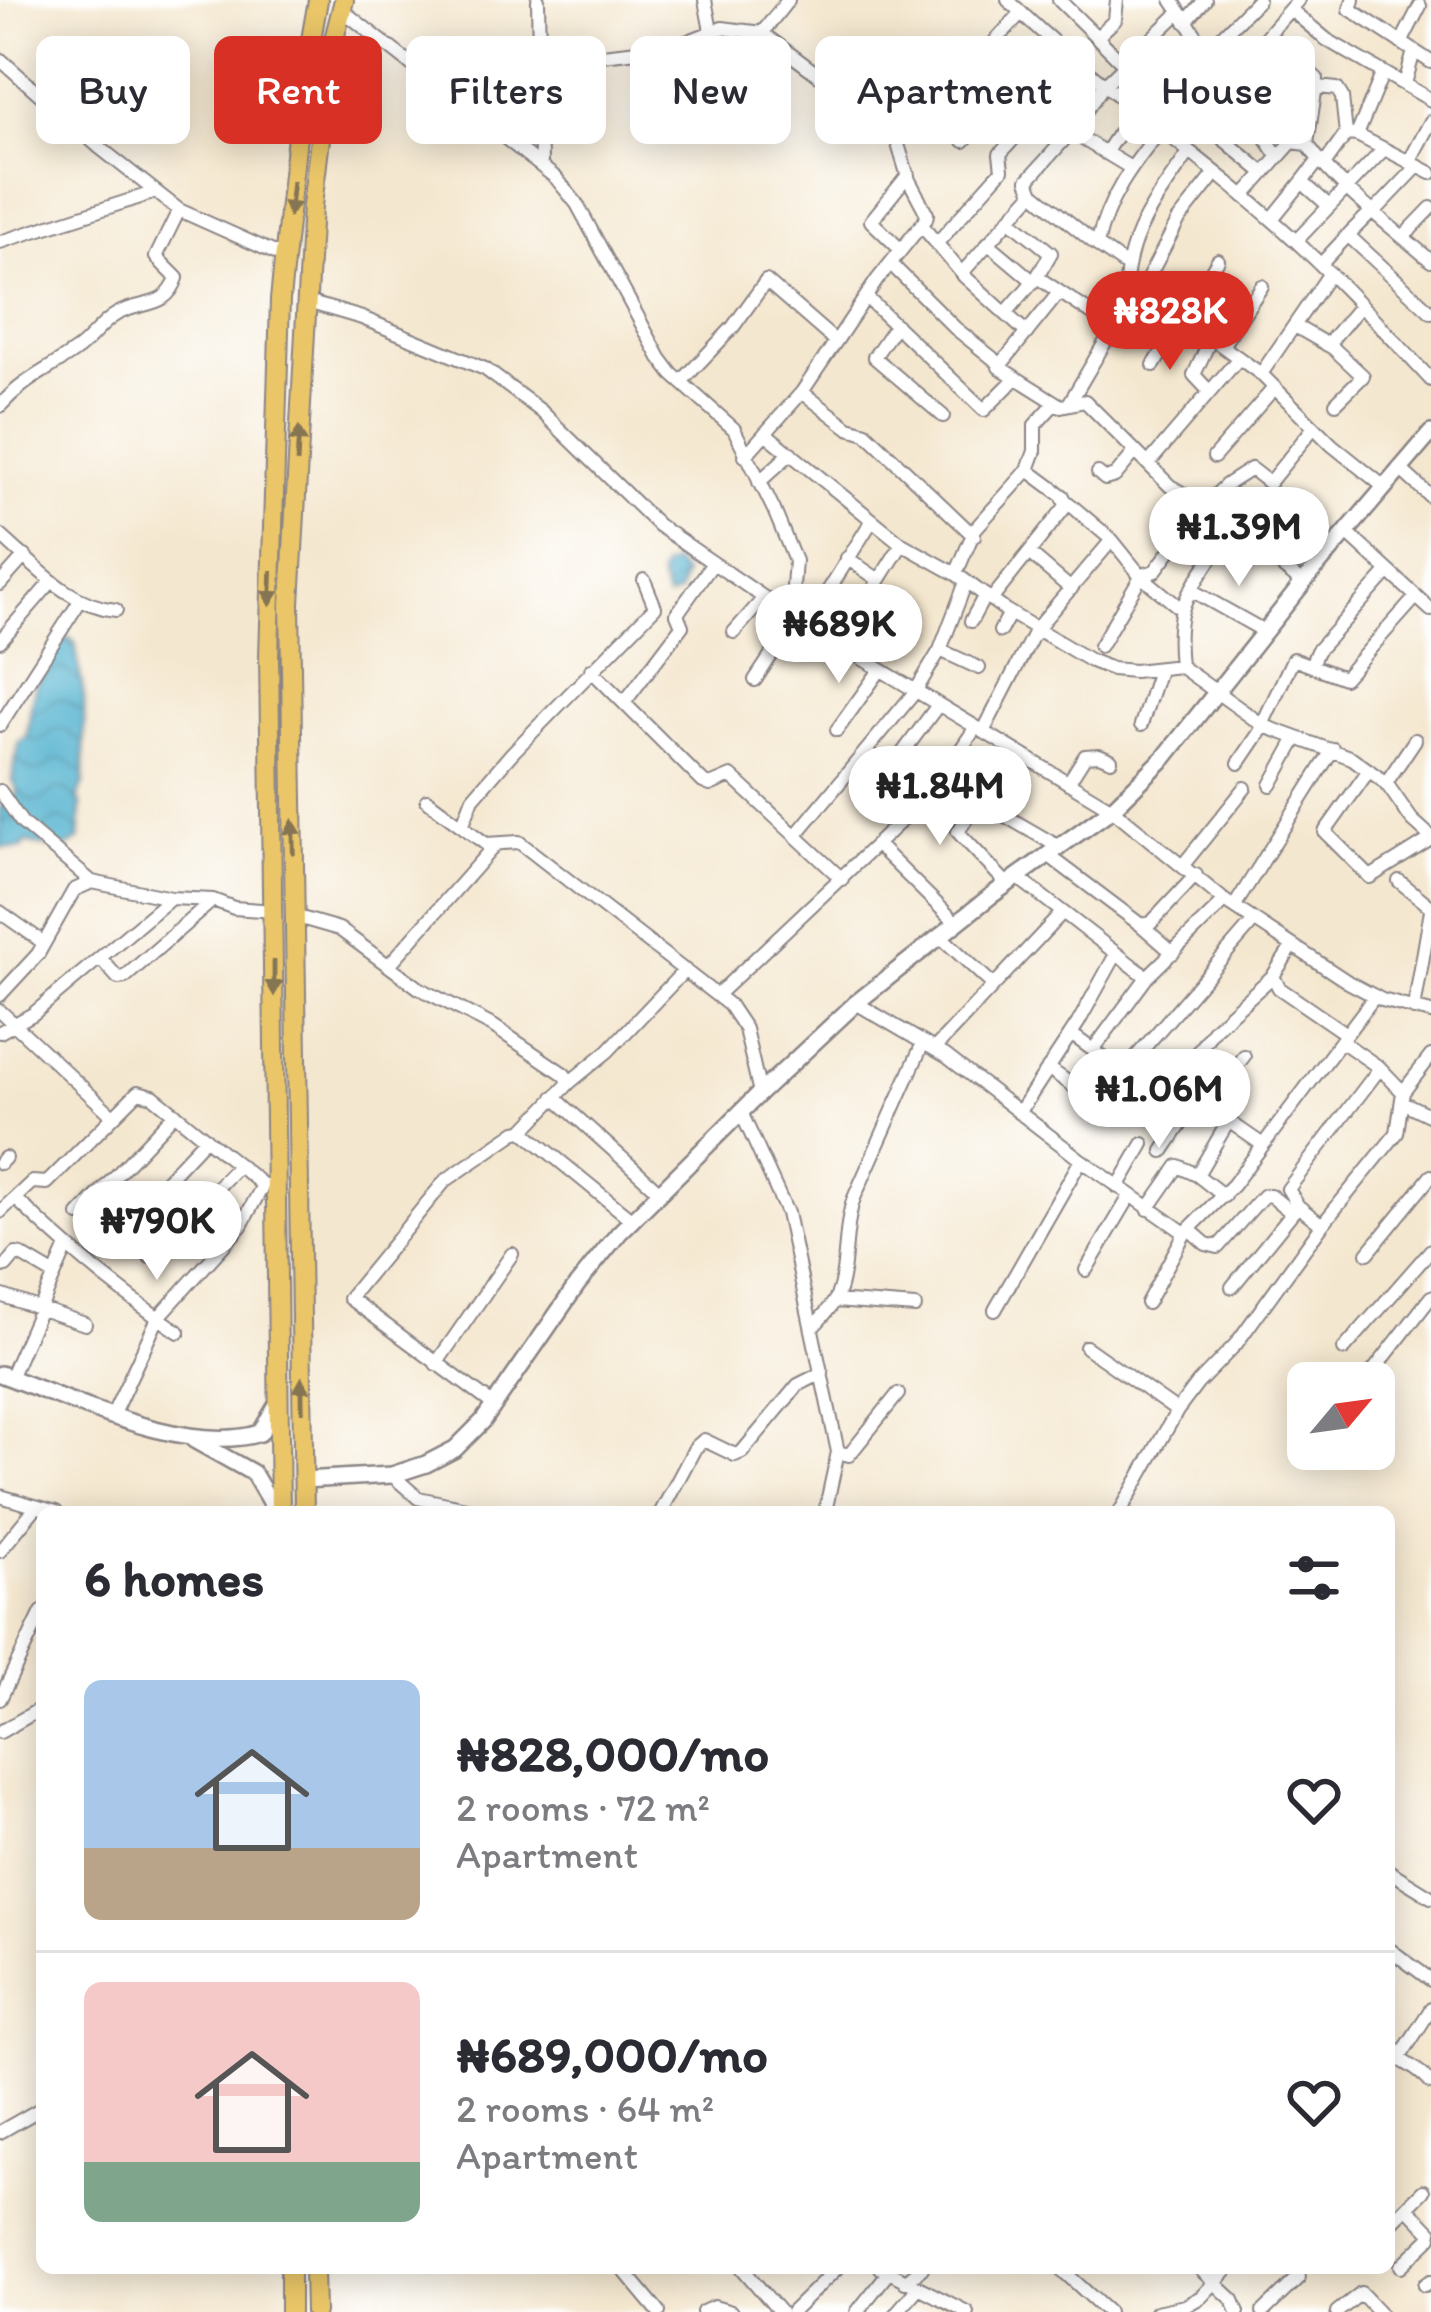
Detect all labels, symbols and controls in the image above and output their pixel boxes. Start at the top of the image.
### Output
chip: Buy [36,36,190,144]
chip: Rent [214,36,382,144]
chip: Filters [406,36,606,144]
chip: New [630,36,791,144]
chip: Apartment [815,36,1095,144]
chip: House [1119,36,1315,144]
one-way arrow [281,181,300,218]
pin: ₦828K [1086,271,1254,373]
text: ₦828K [1113,286,1227,333]
one-way arrow [289,425,308,463]
pin: ₦1.39M [1141,487,1337,589]
text: ₦1.39M [1176,502,1302,549]
one-way arrow [261,570,280,608]
pin: ₦689K [755,584,923,686]
text: ₦689K [782,599,896,646]
pin: ₦1.84M [842,746,1038,848]
text: ₦1.84M [875,761,1005,808]
one-way arrow [284,817,303,855]
one-way arrow [264,960,284,998]
pin: ₦1.06M [1061,1049,1257,1151]
text: ₦1.06M [1094,1064,1224,1111]
pin: ₦790K [73,1181,241,1283]
text: ₦790K [100,1196,214,1243]
north arrow [1287,1362,1395,1470]
map controls [1287,1362,1395,1470]
one-way arrow [292,1375,312,1413]
icon: filters [1281,1545,1347,1611]
text: 6 homes [84,1548,264,1609]
text: ₦828,000/mo [456,1723,769,1784]
icon: home [180,1728,324,1872]
icon: heart [1281,1767,1347,1833]
text: 2 rooms · 72 m² [456,1784,710,1831]
text: Apartment [456,1831,638,1878]
text: ₦689,000/mo [456,2024,768,2085]
icon: home [180,2030,324,2174]
icon: heart [1281,2069,1347,2135]
text: 2 rooms · 64 m² [456,2085,714,2132]
text: Apartment [456,2132,638,2179]

